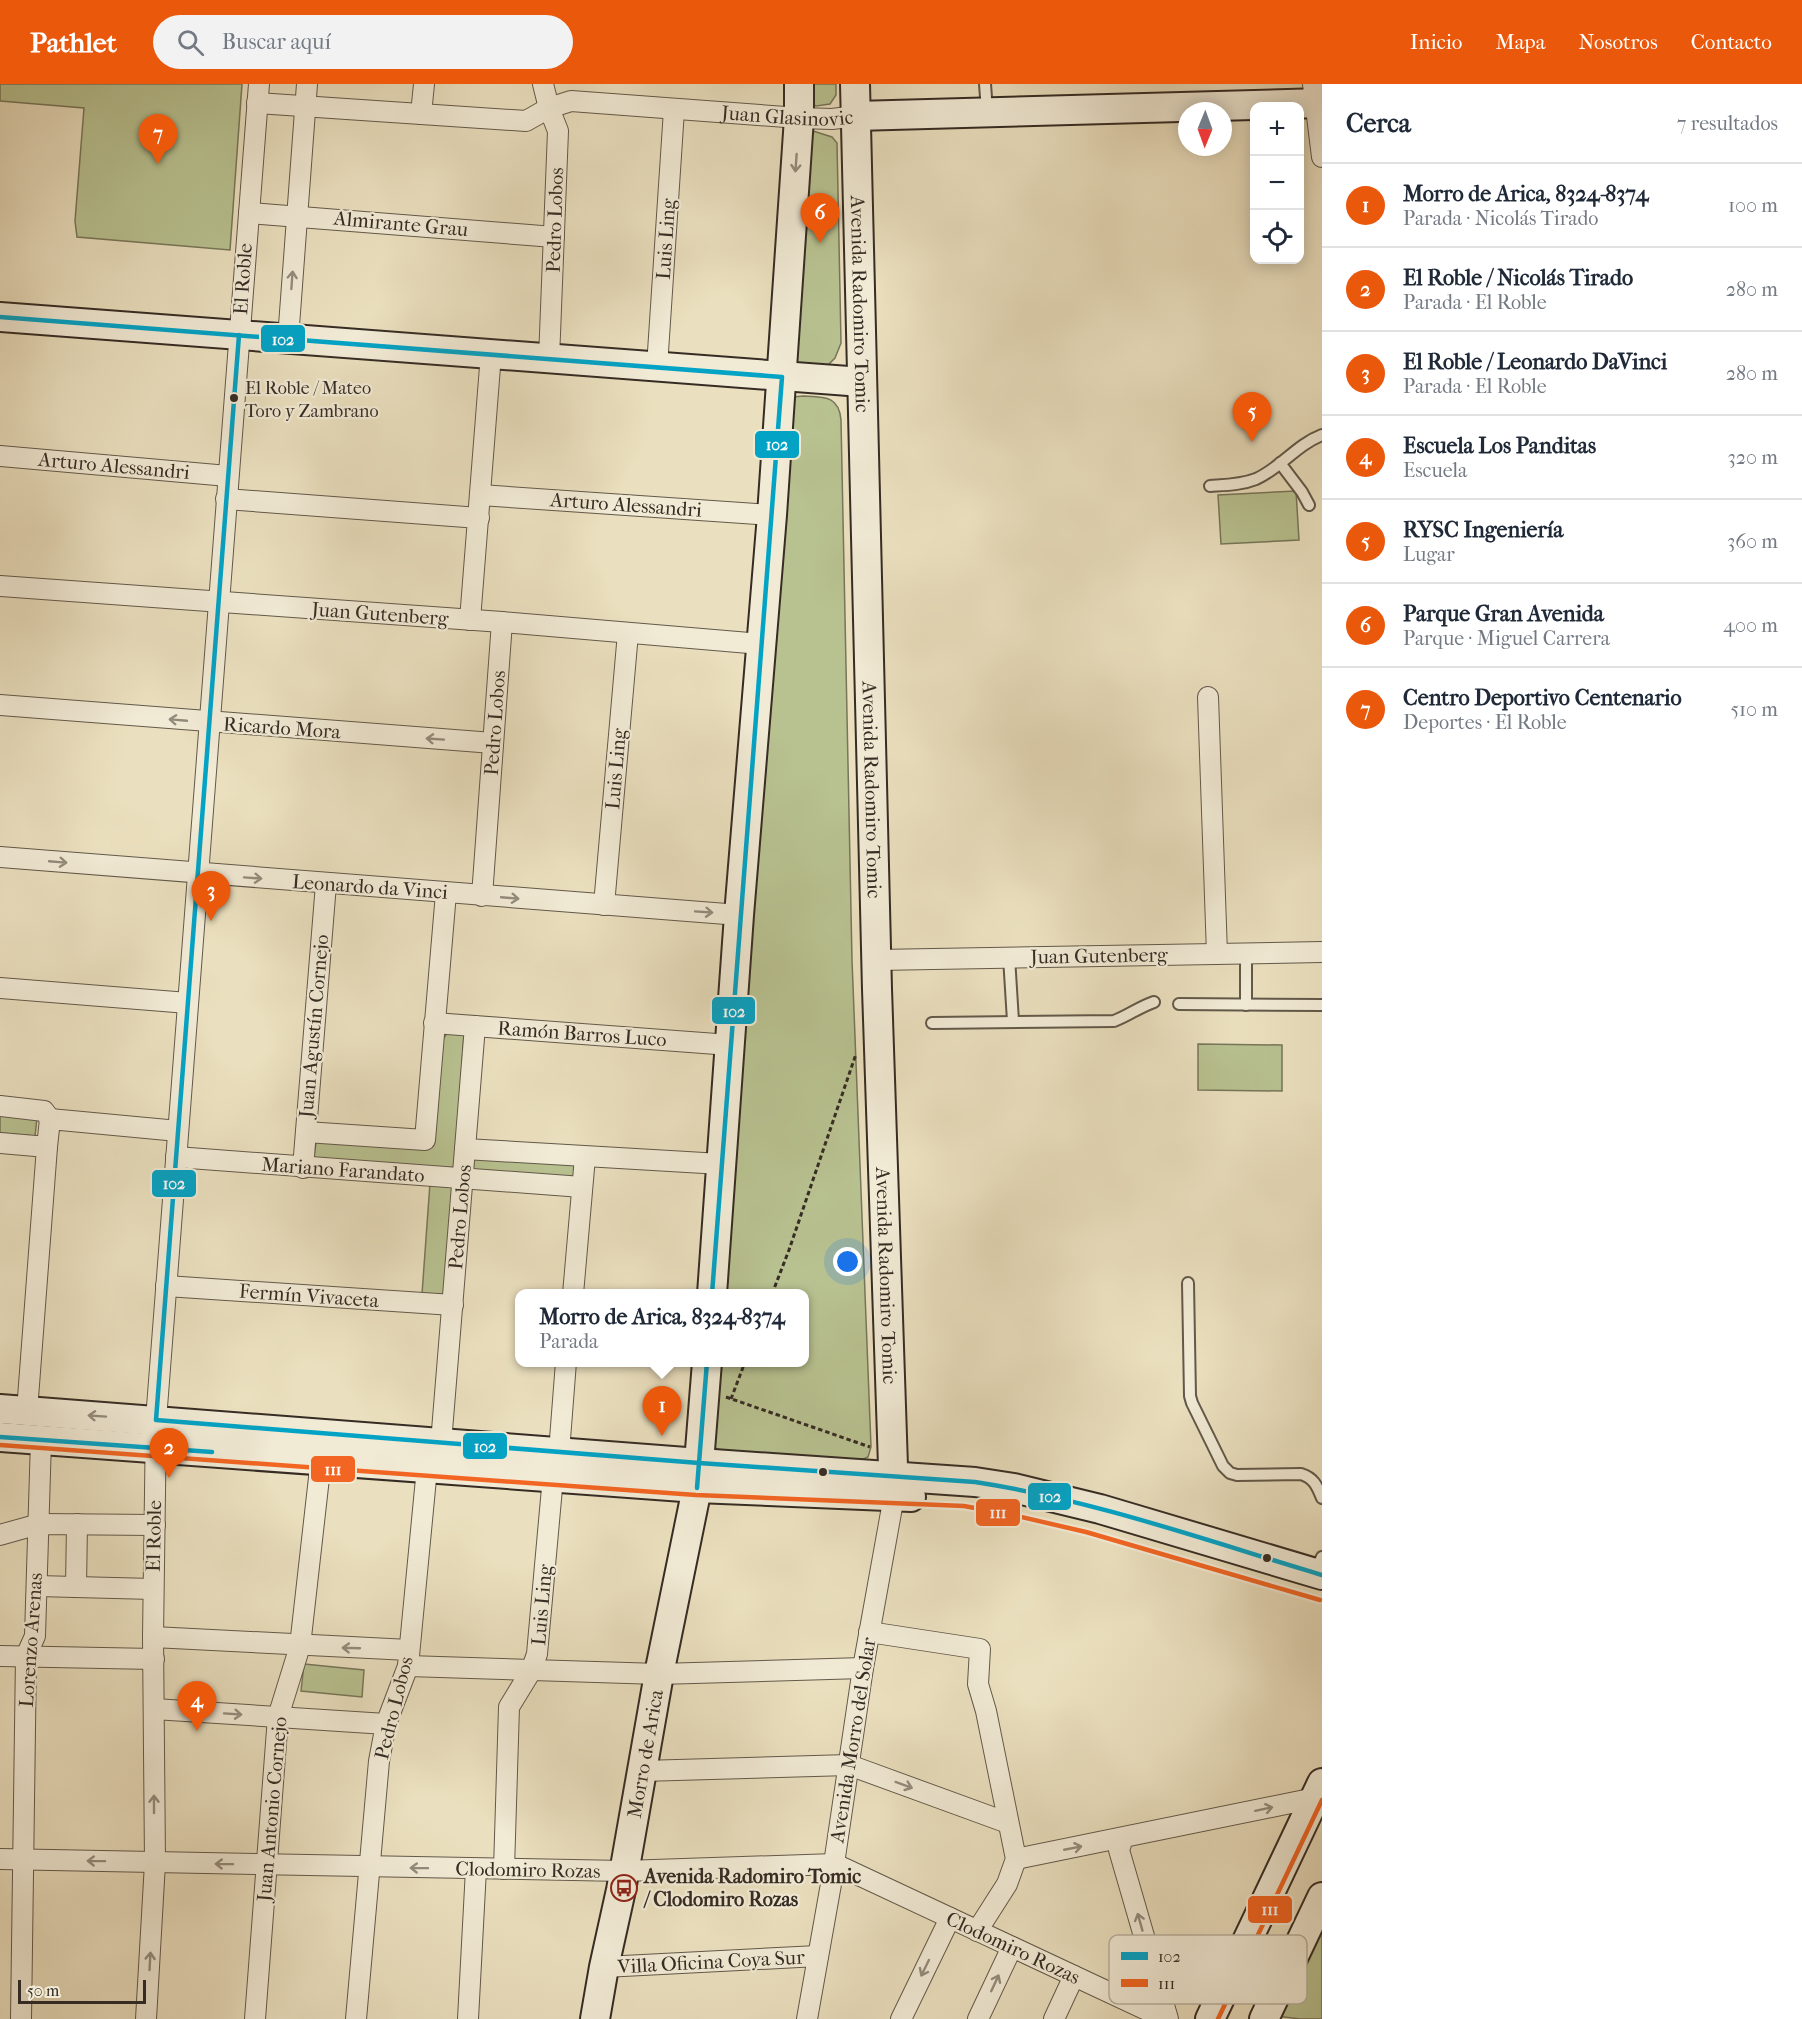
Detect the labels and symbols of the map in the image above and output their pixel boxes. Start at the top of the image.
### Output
street label: Juan Glasinovic [719,101,855,131]
north arrow [1178,102,1232,156]
pin: 7 [138,115,178,164]
one-way arrow [790,153,801,173]
street label: Pedro Lobos [542,167,568,273]
pin: 6 [800,194,840,243]
street label: Avenida Radomiro Tomic [846,194,874,413]
street label: Luis Ling [652,197,680,280]
street label: Almirante Grau [332,207,470,241]
street label: El Roble [229,242,257,316]
one-way arrow [287,271,298,291]
line badge: 102 [260,324,306,353]
text: 102 [272,330,294,349]
place label: El Roble / Mateo Toro y Zambrano [245,378,379,422]
marker: El Roble / Mateo Toro y Zambrano [228,392,240,404]
pin: 5 [1232,392,1272,442]
line badge: 102 [754,430,800,459]
text: 102 [766,435,788,454]
street label: Arturo Alessandri [36,448,191,484]
street label: Arturo Alessandri [548,488,703,522]
street label: Juan Gutenberg [309,598,449,630]
street label: Pedro Lobos [480,670,510,776]
street label: Avenida Radomiro Tomic [858,680,886,899]
street label: Ricardo Mora [222,712,342,744]
one-way arrow [168,714,188,725]
street label: Luis Ling [601,727,631,810]
one-way arrow [425,733,445,744]
one-way arrow [48,857,68,868]
street label: Leonardo da Vinci [291,870,449,904]
pin: 3 [192,872,230,921]
one-way arrow [242,873,262,884]
one-way arrow [499,893,519,904]
one-way arrow [694,907,714,918]
street label: Juan Agustín Cornejo [294,933,333,1121]
street label: Juan Gutenberg [1028,943,1168,969]
line badge: 102 [711,996,756,1025]
text: 102 [723,1002,745,1021]
street label: Ramón Barros Luco [497,1017,667,1051]
street label: Mariano Farandato [261,1153,425,1187]
street label: Pedro Lobos [444,1163,476,1271]
street label: Avenida Radomiro Tomic [871,1166,902,1385]
line badge: 102 [151,1169,197,1198]
text: 102 [163,1174,185,1193]
your location [833,1247,862,1276]
street label: Fermín Vivaceta [238,1280,380,1312]
pin: 1 [642,1386,682,1436]
one-way arrow [88,1411,108,1422]
pin: 2 [150,1428,188,1478]
line badge: 102 [462,1432,508,1460]
text: 102 [474,1437,496,1456]
line badge: 111 [310,1455,356,1483]
text: 111 [324,1460,342,1479]
unlabelled marker [817,1466,829,1478]
line badge: 102 [1027,1482,1072,1511]
text: 102 [1039,1487,1061,1506]
line badge: 111 [975,1498,1021,1527]
street label: El Roble [142,1500,166,1572]
text: 111 [989,1503,1007,1522]
unlabelled marker [1261,1552,1273,1564]
street label: Luis Ling [527,1563,557,1646]
street label: Lorenzo Arenas [15,1572,47,1708]
street label: Avenida Morro del Solar [825,1635,881,1845]
one-way arrow [341,1642,361,1654]
street label: Pedro Lobos [370,1654,418,1762]
pin: 4 [178,1682,216,1731]
street label: Morro de Arica [622,1687,668,1820]
one-way arrow [223,1709,243,1720]
street label: Juan Antonio Cornejo [252,1716,292,1904]
one-way arrow [894,1780,913,1791]
one-way arrow [148,1795,160,1815]
one-way arrow [1254,1803,1273,1814]
one-way arrow [1063,1842,1082,1853]
one-way arrow [87,1855,107,1867]
street label: Clodomiro Rozas [455,1857,601,1883]
one-way arrow [214,1858,234,1870]
one-way arrow [409,1862,429,1873]
place label: Avenida Radomiro Tomic / Clodomiro Rozas [642,1865,861,1911]
bus stop icon: Avenida Radomiro Tomic / Clodomiro Rozas [609,1873,639,1903]
line badge: 111 [1247,1895,1293,1924]
text: 111 [1261,1900,1279,1919]
street label: Clodomiro Rozas [942,1907,1084,1989]
one-way arrow [1134,1913,1145,1932]
legend [1109,1935,1307,2004]
street label: Villa Oficina Coya Sur [616,1946,806,1978]
text: 102 [1158,1947,1181,1966]
one-way arrow [144,1951,155,1971]
one-way arrow [919,1959,931,1977]
one-way arrow [990,1974,1002,1992]
text: 111 [1158,1974,1175,1993]
scale bar [18,1977,146,2004]

